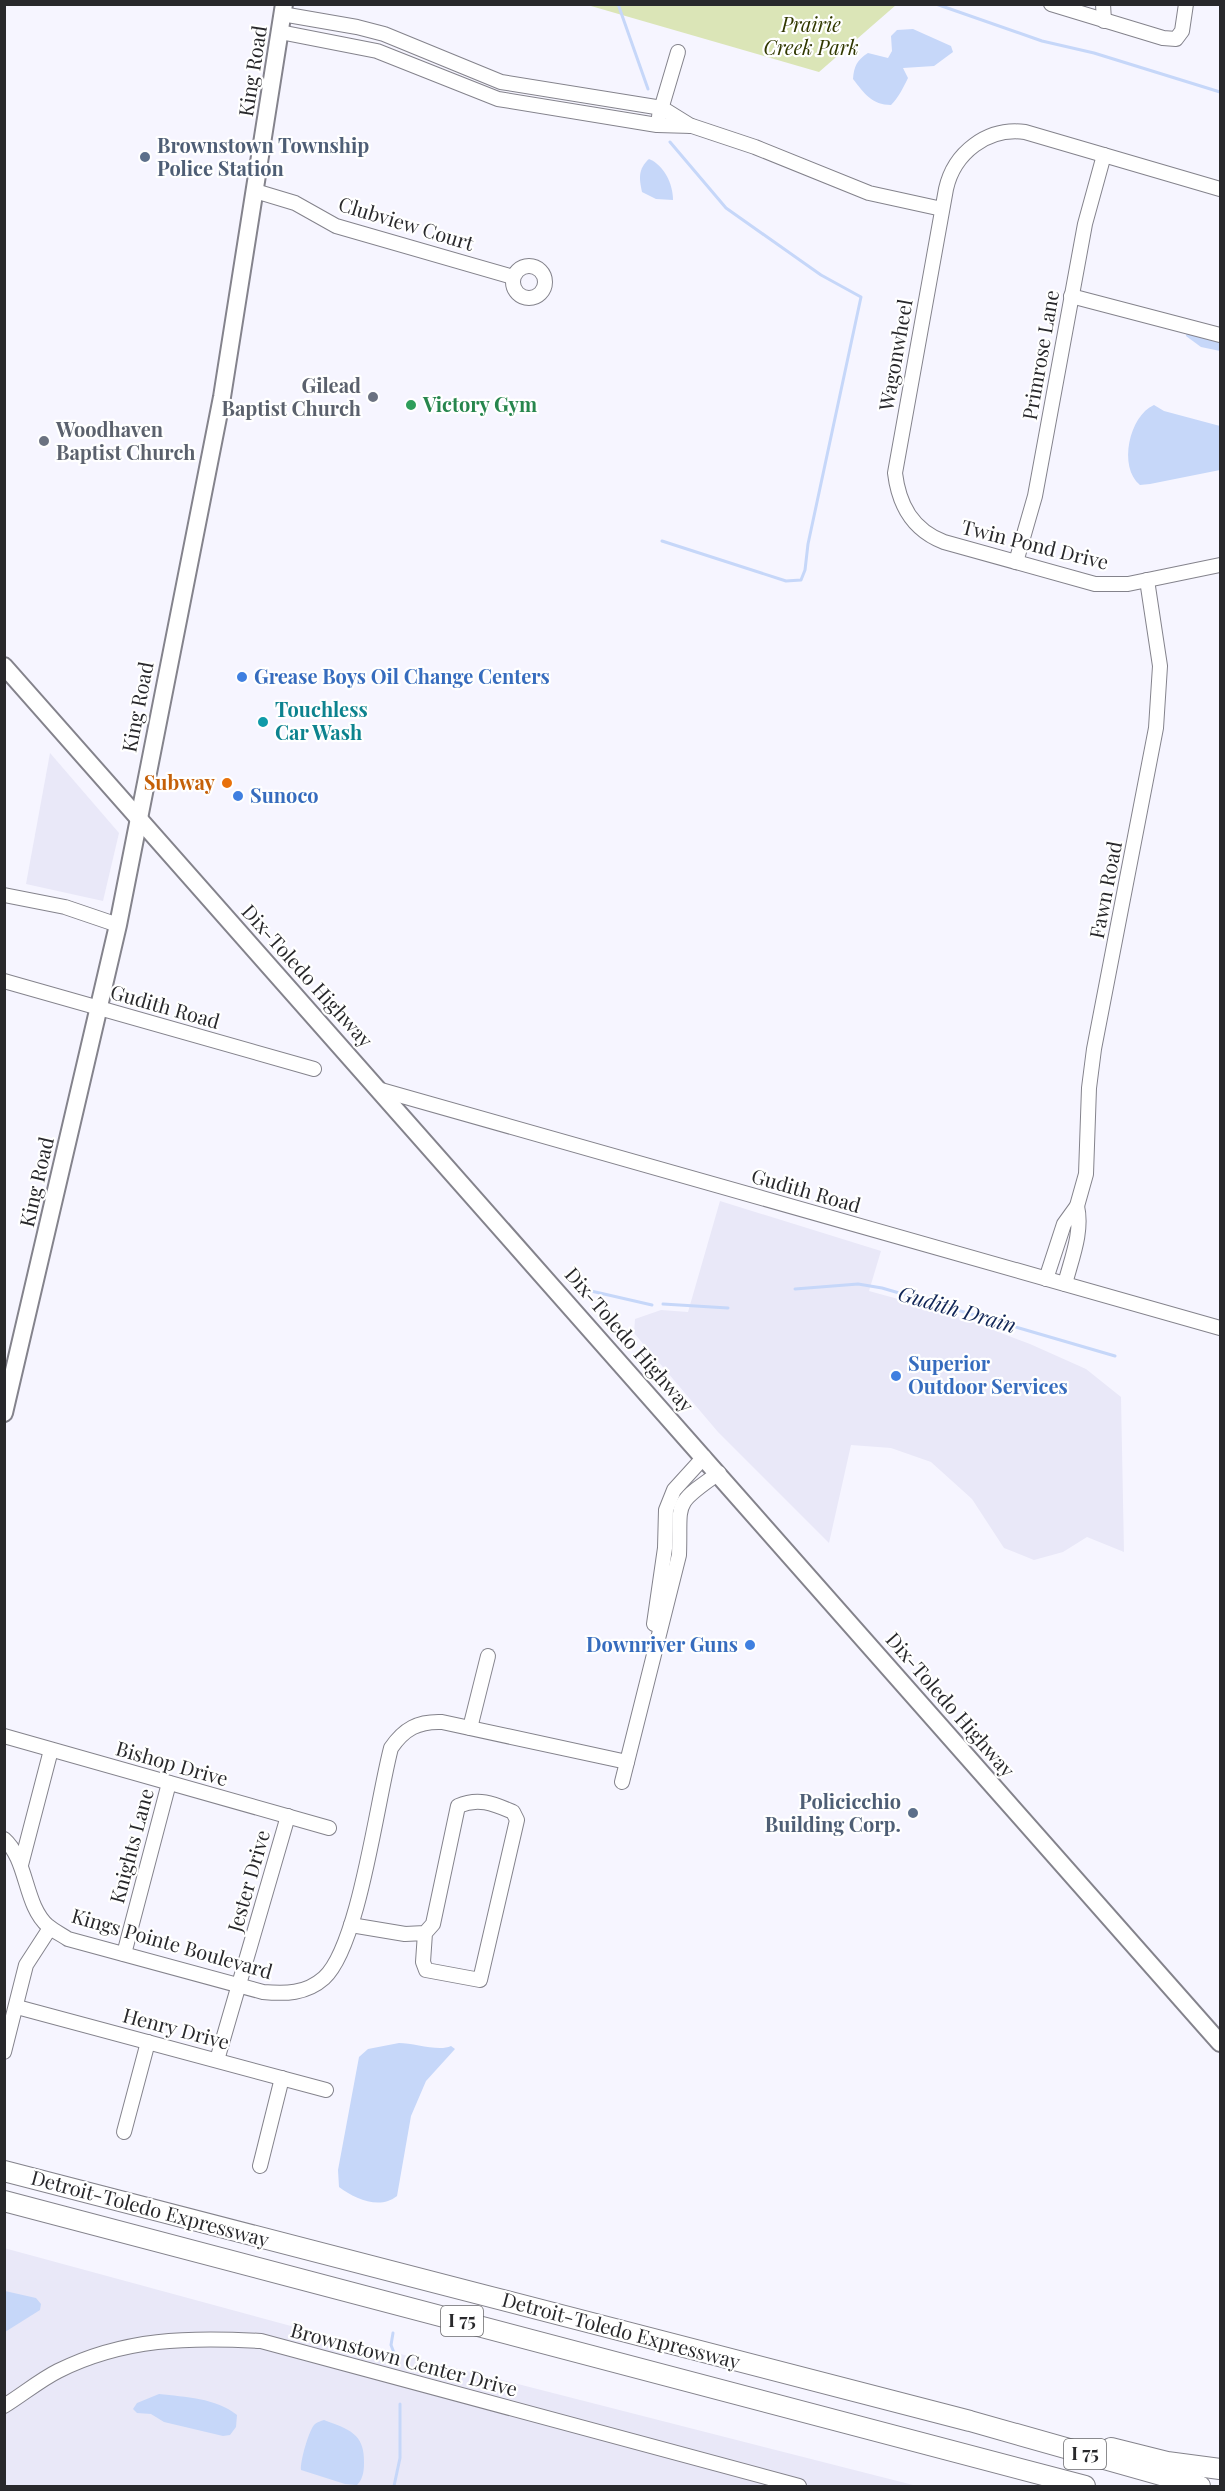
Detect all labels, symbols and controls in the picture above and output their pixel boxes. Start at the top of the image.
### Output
park label: Prairie Creek Park [764,10,858,60]
street label: King Road [231,23,272,118]
place label: Brownstown Township Police Station [157,131,369,181]
marker: Brownstown Township Police Station [138,150,152,164]
street label: Clubview Court [336,189,478,256]
street label: Primrose Lane [1015,288,1064,422]
street label: Wagonwheel [871,297,918,414]
place label: Gilead Baptist Church [222,371,361,421]
marker: Gilead Baptist Church [366,390,380,404]
place label: Victory Gym [422,390,537,417]
marker: Victory Gym [404,398,418,412]
place label: Woodhaven Baptist Church [55,415,195,465]
marker: Woodhaven Baptist Church [37,434,51,448]
street label: Twin Pond Drive [959,512,1112,575]
street label: King Road [115,659,159,754]
place label: Grease Boys Oil Change Centers [254,662,550,689]
marker: Grease Boys Oil Change Centers [235,670,249,684]
place label: Touchless Car Wash [275,695,368,745]
marker: Touchless Car Wash [256,715,270,729]
place label: Subway [144,768,216,795]
marker: Subway [220,776,234,790]
place label: Sunoco [250,781,319,808]
marker: Sunoco [231,789,245,803]
street label: Fawn Road [1082,838,1127,941]
street label: Dix-Toledo Highway [237,898,380,1052]
street label: Gudith Road [108,977,224,1034]
street label: King Road [12,1134,59,1229]
street label: Gudith Road [749,1161,865,1218]
street label: Dix-Toledo Highway [560,1261,701,1417]
water label: Gudith Drain [895,1278,1020,1338]
place label: Superior Outdoor Services [908,1349,1068,1399]
marker: Superior Outdoor Services [889,1369,903,1383]
street label: Dix-Toledo Highway [881,1626,1022,1782]
place label: Downriver Guns [586,1630,738,1657]
marker: Downriver Guns [743,1638,757,1652]
street label: Bishop Drive [113,1734,232,1791]
street label: Knights Lane [102,1785,159,1906]
place label: Policicchio Building Corp. [765,1787,901,1837]
marker: Policicchio Building Corp. [906,1806,920,1820]
street label: Jester Drive [220,1826,275,1936]
street label: Kings Pointe Boulevard [69,1901,276,1984]
street label: Henry Drive [120,2000,233,2055]
street label: Detroit-Toledo Expressway [28,2163,272,2252]
street label: Detroit-Toledo Expressway [499,2285,743,2374]
road number: I 75 [441,2306,483,2336]
street label: Brownstown Center Drive [288,2315,521,2402]
road number: I 75 [1064,2439,1106,2469]

